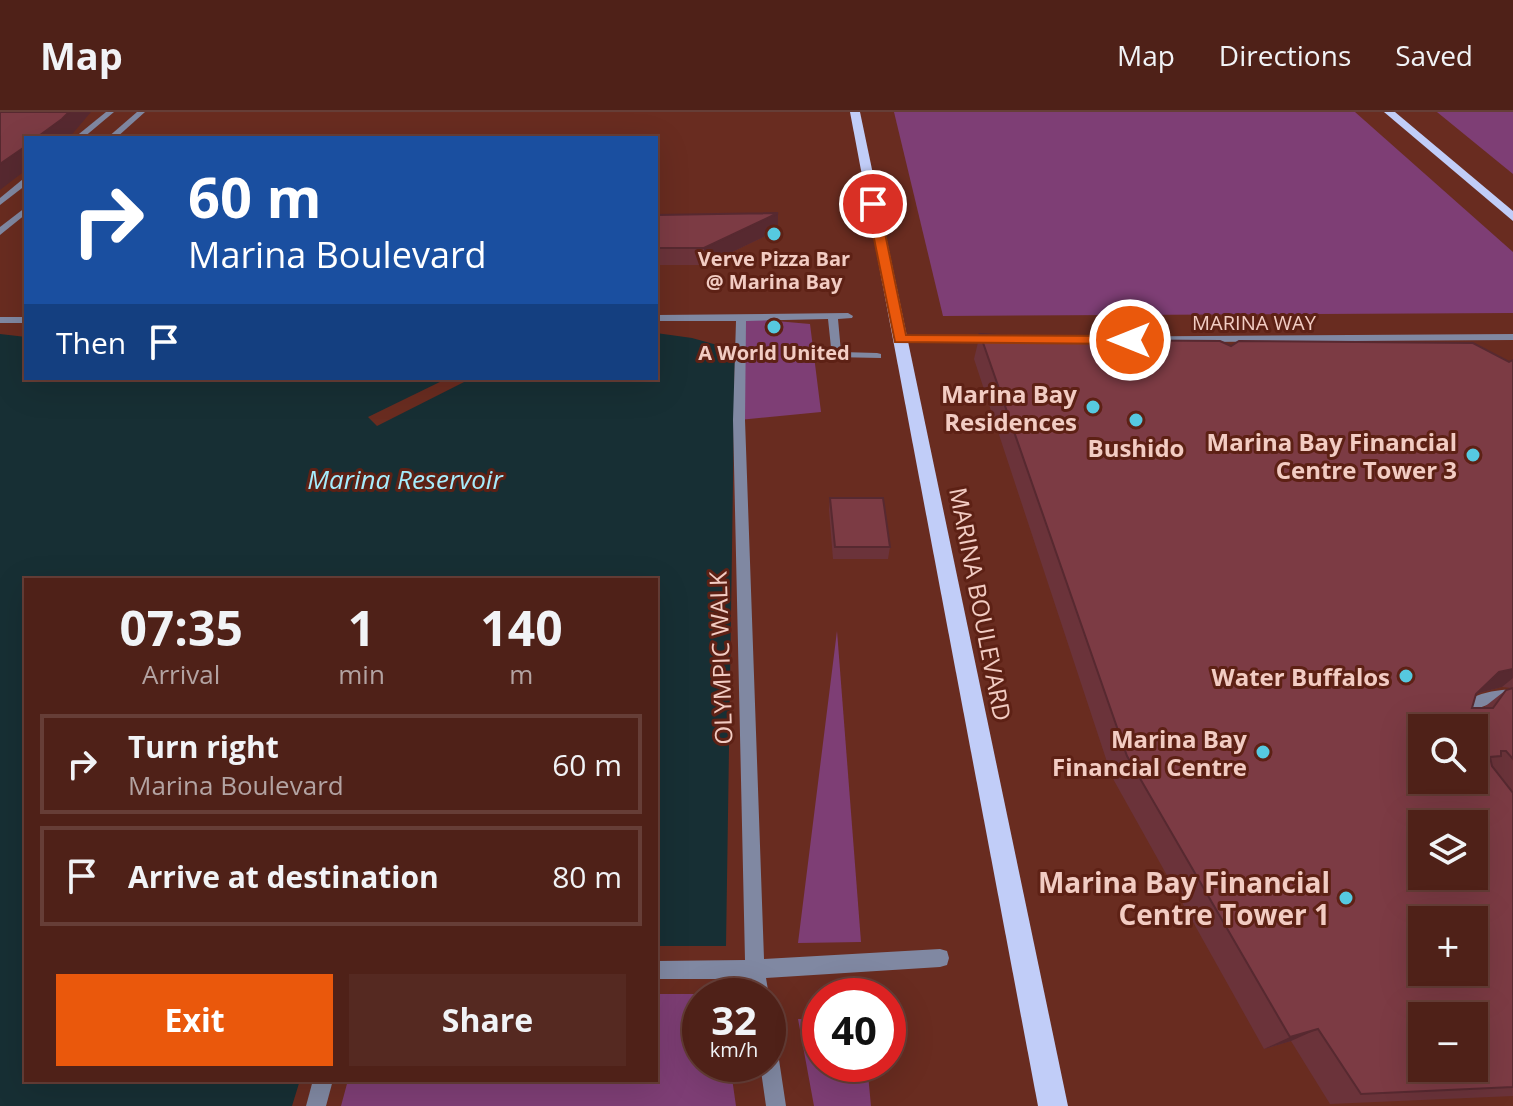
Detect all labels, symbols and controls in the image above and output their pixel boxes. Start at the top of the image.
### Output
text: Map [40,29,123,81]
text: Map [1117,36,1175,74]
text: Directions [1219,36,1351,74]
text: Saved [1395,36,1473,74]
text: 60 m [188,158,322,234]
icon: right [56,168,160,272]
pin [839,170,907,238]
icon: arrive [851,182,895,226]
marker: Verve Pizza Bar @ Marina Bay [765,225,783,243]
text: Marina Boulevard [188,230,487,279]
place label: Verve Pizza Bar @ Marina Bay [698,245,850,295]
position arrow [1088,298,1172,382]
street label: MARINA WAY [1192,309,1317,336]
marker: A World United [765,318,783,336]
icon: arrive [142,320,186,364]
text: Then [56,322,126,363]
place label: A World United [698,339,850,366]
place label: Marina Bay Residences [941,377,1077,438]
marker: Marina Bay Residences [1084,398,1102,416]
marker: Bushido [1127,411,1145,429]
place label: Marina Bay Financial Centre Tower 3 [1207,425,1457,486]
place label: Bushido [1088,431,1184,464]
marker: Marina Bay Financial Centre Tower 3 [1464,446,1482,464]
water label: Marina Reservoir [307,461,504,497]
street label: MARINA BOULEVARD [942,485,1020,723]
street label: OLYMPIC WALK [700,571,740,745]
text: 07:35 [119,595,243,660]
text: 1 [348,595,375,660]
text: 140 [480,595,563,660]
text: Arrival [142,656,220,692]
text: min [338,656,385,692]
text: m [509,656,533,692]
place label: Water Buffalos [1211,660,1390,693]
marker: Water Buffalos [1397,667,1415,685]
map controls [1408,714,1488,1082]
button: search [1408,714,1488,794]
place label: Marina Bay Financial Centre [1052,722,1247,783]
text: Turn right [128,726,279,767]
icon: right [60,742,104,786]
marker: Marina Bay Financial Centre [1254,743,1272,761]
text: 60 m [552,744,622,785]
text: Marina Boulevard [128,767,344,803]
button: layers [1408,810,1488,890]
icon: arrive [60,854,104,898]
text: Arrive at destination [128,856,439,897]
text: 80 m [552,856,622,897]
place label: Marina Bay Financial Centre Tower 1 [1038,863,1330,933]
marker: Marina Bay Financial Centre Tower 1 [1337,889,1355,907]
button: + [1408,906,1488,986]
button: Exit [56,974,333,1066]
button: Share [349,974,626,1066]
speed limit sign: 40 [802,978,906,1082]
text: 32 [711,992,757,1047]
button: − [1408,1002,1488,1082]
text: km/h [710,1036,758,1063]

